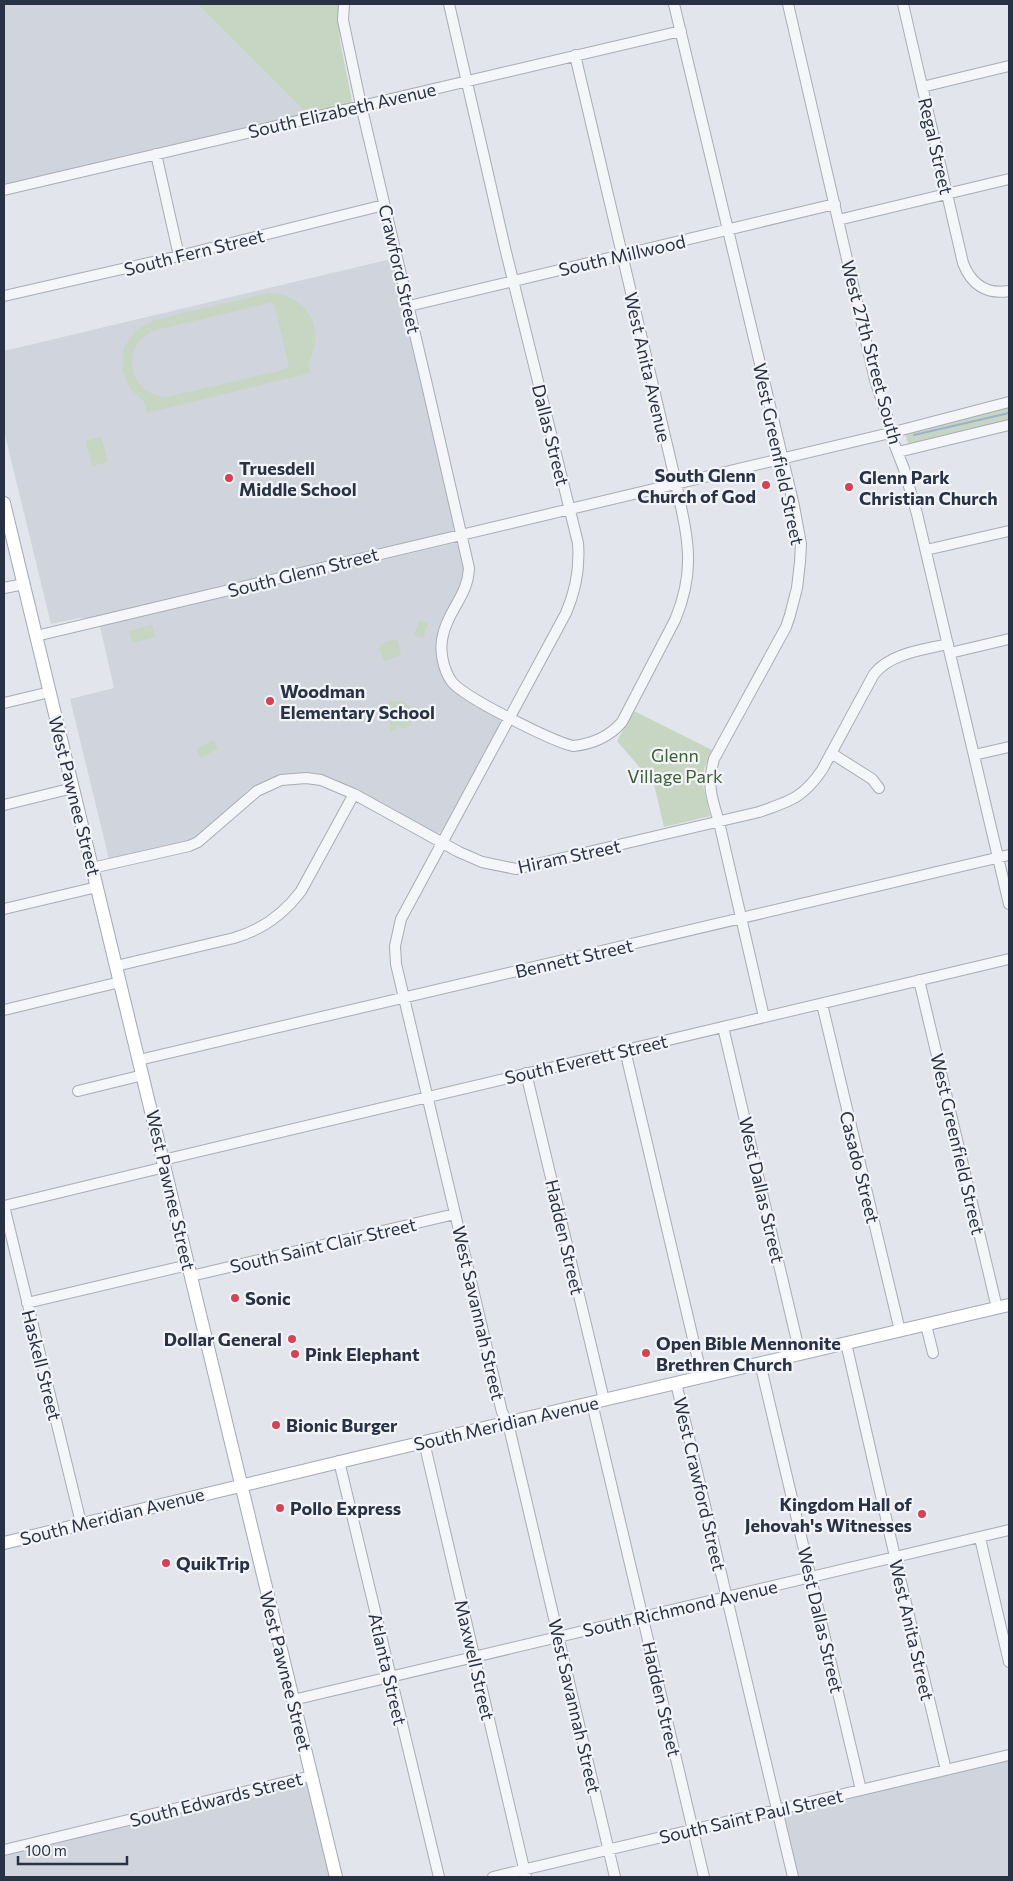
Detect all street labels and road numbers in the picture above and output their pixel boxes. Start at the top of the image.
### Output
street label: South Elizabeth Avenue [246,78,438,142]
street label: Regal Street [914,95,958,197]
street label: Crawford Street [374,202,426,336]
street label: South Fern Street [122,224,266,280]
street label: South Millwood [556,230,688,280]
street label: West 27th Street South [837,258,907,446]
street label: West Anita Avenue [620,290,676,444]
street label: West Greenfield Street [749,361,809,547]
street label: Dallas Street [528,382,574,488]
street label: South Glenn Street [225,543,381,601]
street label: West Pawnee Street [44,714,106,878]
street label: Hiram Street [516,834,622,878]
street label: Bennett Street [513,934,635,982]
street label: South Everett Street [502,1030,670,1088]
street label: West Greenfield Street [926,1051,990,1237]
street label: West Pawnee Street [142,1108,200,1272]
street label: Casado Street [835,1109,885,1225]
street label: West Dallas Street [734,1115,790,1265]
street label: Hadden Street [541,1177,589,1297]
street label: South Saint Clair Street [228,1213,418,1277]
street label: West Savannah Street [448,1224,510,1402]
street label: Haskell Street [18,1307,66,1423]
street label: South Meridian Avenue [411,1391,601,1455]
street label: West Crawford Street [669,1395,731,1573]
street label: South Meridian Avenue [18,1482,206,1550]
street label: West Dallas Street [793,1545,849,1695]
street label: West Anita Street [885,1557,939,1703]
street label: South Richmond Avenue [581,1575,779,1641]
street label: West Pawnee Street [255,1589,317,1753]
street label: Maxwell Street [450,1598,500,1722]
street label: Atlanta Street [364,1611,412,1727]
street label: West Savannah Street [544,1617,606,1795]
street label: Hadden Street [638,1639,686,1759]
street label: South Edwards Street [127,1767,305,1831]
street label: South Saint Paul Street [657,1784,845,1848]

